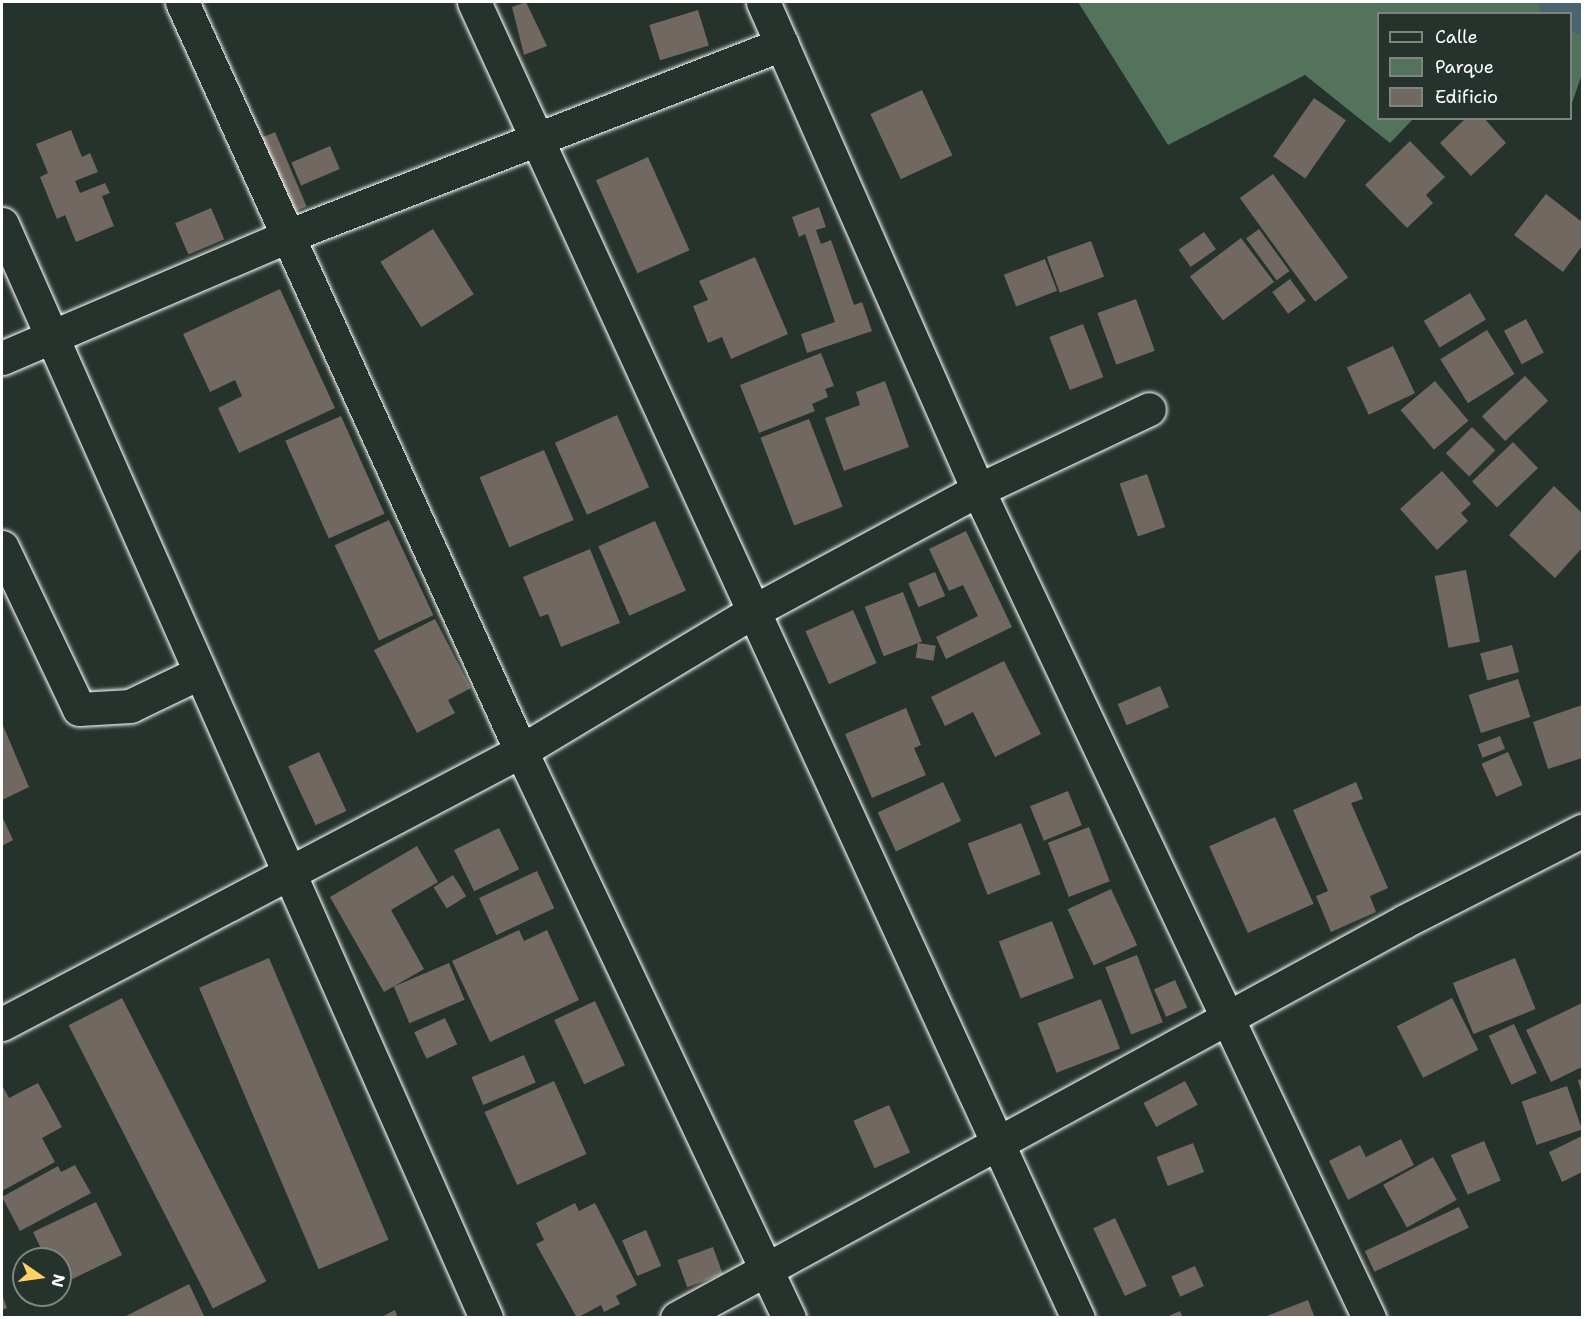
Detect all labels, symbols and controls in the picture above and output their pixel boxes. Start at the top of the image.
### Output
legend [1377,12,1572,120]
text: Calle [1435,25,1478,49]
text: Parque [1435,55,1494,79]
text: Edificio [1435,85,1498,109]
north arrow [12,1247,72,1307]
text: N [46,1272,70,1289]

